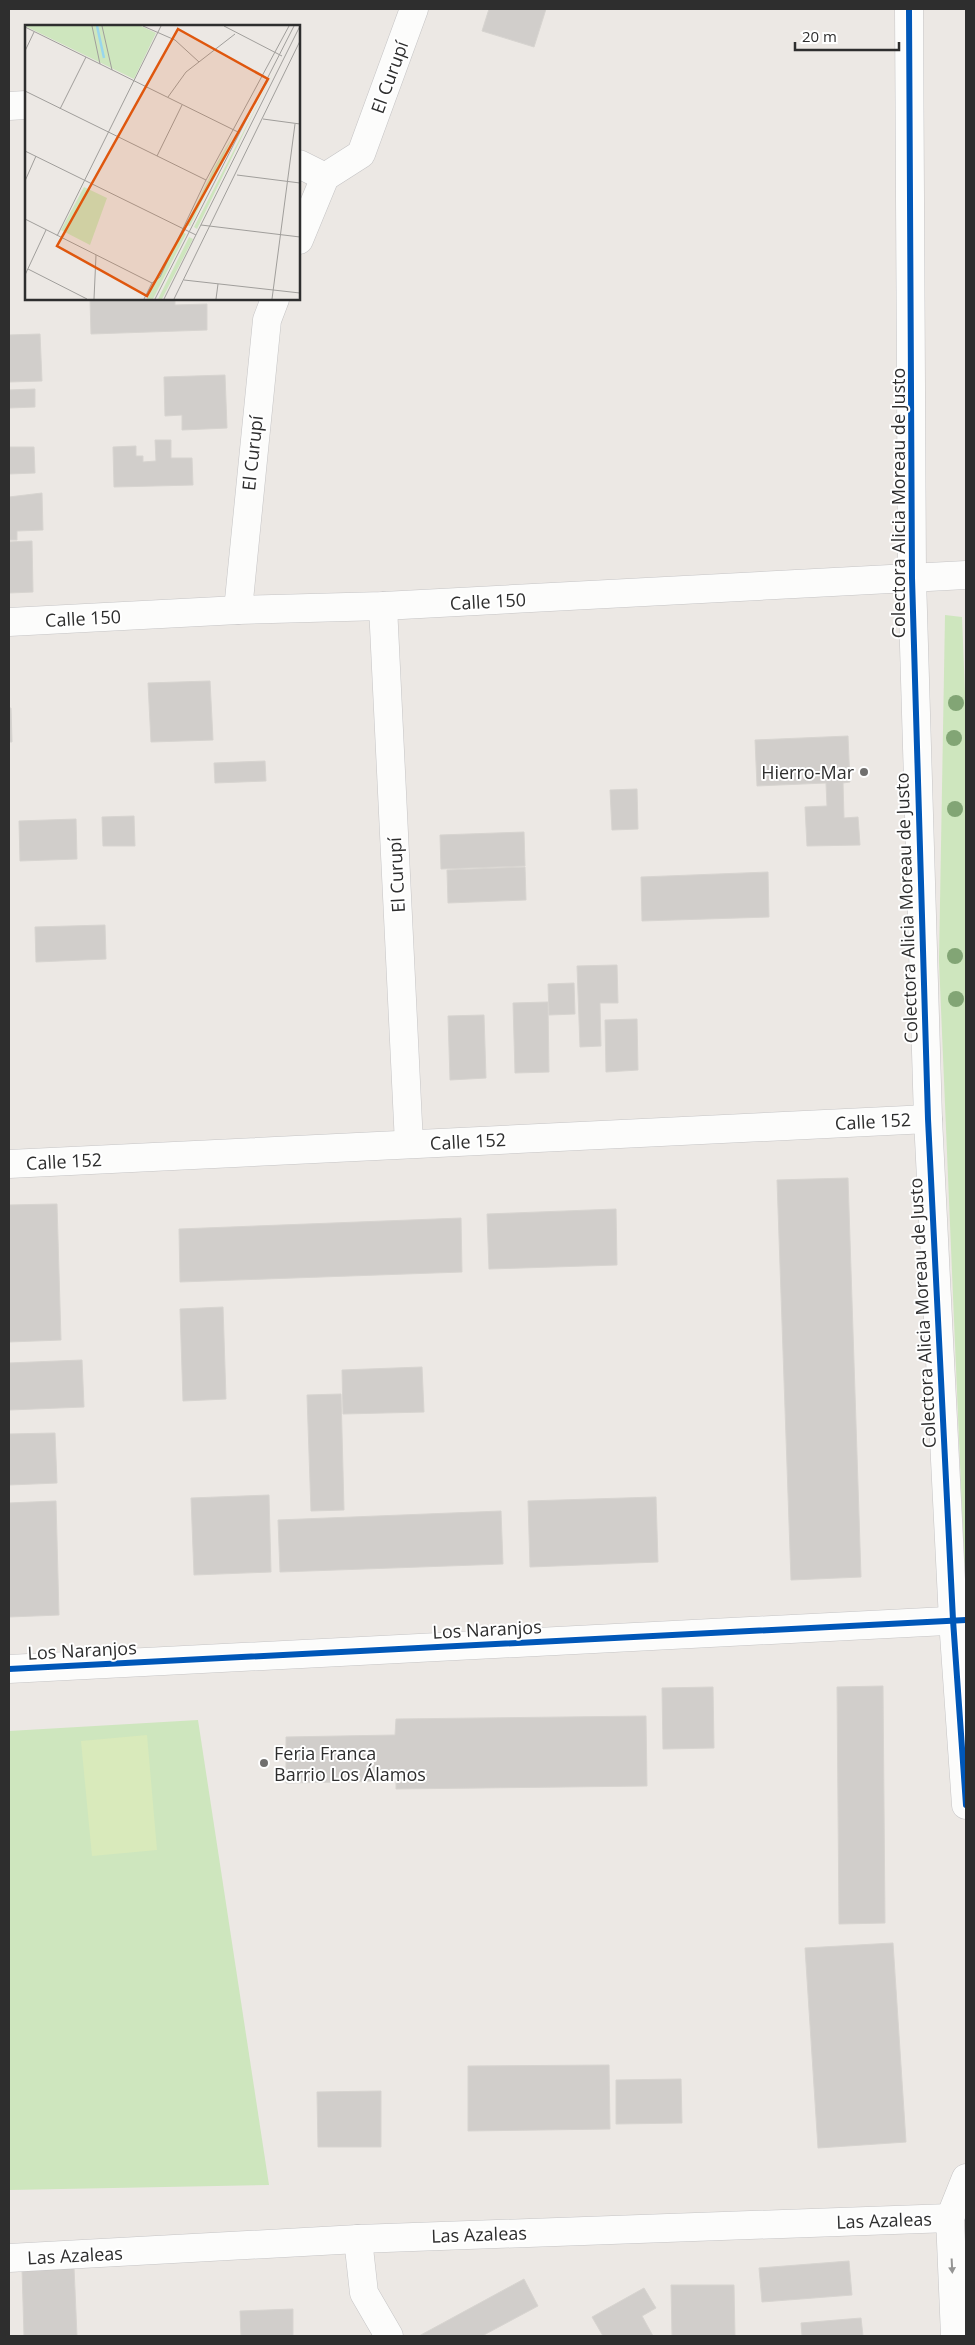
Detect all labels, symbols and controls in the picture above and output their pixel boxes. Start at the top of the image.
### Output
scale bar [795,20,899,52]
inset map [25,25,300,300]
text: 20 m [802,26,837,46]
street label: El Curupí [365,37,413,117]
street label: Colectora Alicia Moreau de Justo [886,368,910,638]
street label: El Curupí [236,414,268,492]
street label: Calle 150 [449,587,527,615]
street label: Calle 150 [44,604,122,632]
place label: Hierro-Mar [761,760,855,784]
marker: Hierro-Mar [858,766,870,778]
street label: Colectora Alicia Moreau de Justo [889,772,923,1044]
street label: El Curupí [382,836,410,913]
street label: Calle 152 [834,1107,912,1135]
street label: Calle 152 [429,1127,507,1155]
street label: Calle 152 [25,1147,103,1175]
street label: Colectora Alicia Moreau de Justo [903,1177,941,1449]
street label: Los Naranjos [432,1614,542,1644]
street label: Los Naranjos [27,1635,137,1665]
place label: Feria Franca Barrio Los Álamos [274,1741,426,1786]
marker: Feria Franca Barrio Los Álamos [258,1757,270,1769]
street label: Las Azaleas [836,2206,932,2234]
street label: Las Azaleas [431,2220,527,2248]
street label: Las Azaleas [27,2241,123,2269]
one-way arrow [948,2259,956,2275]

